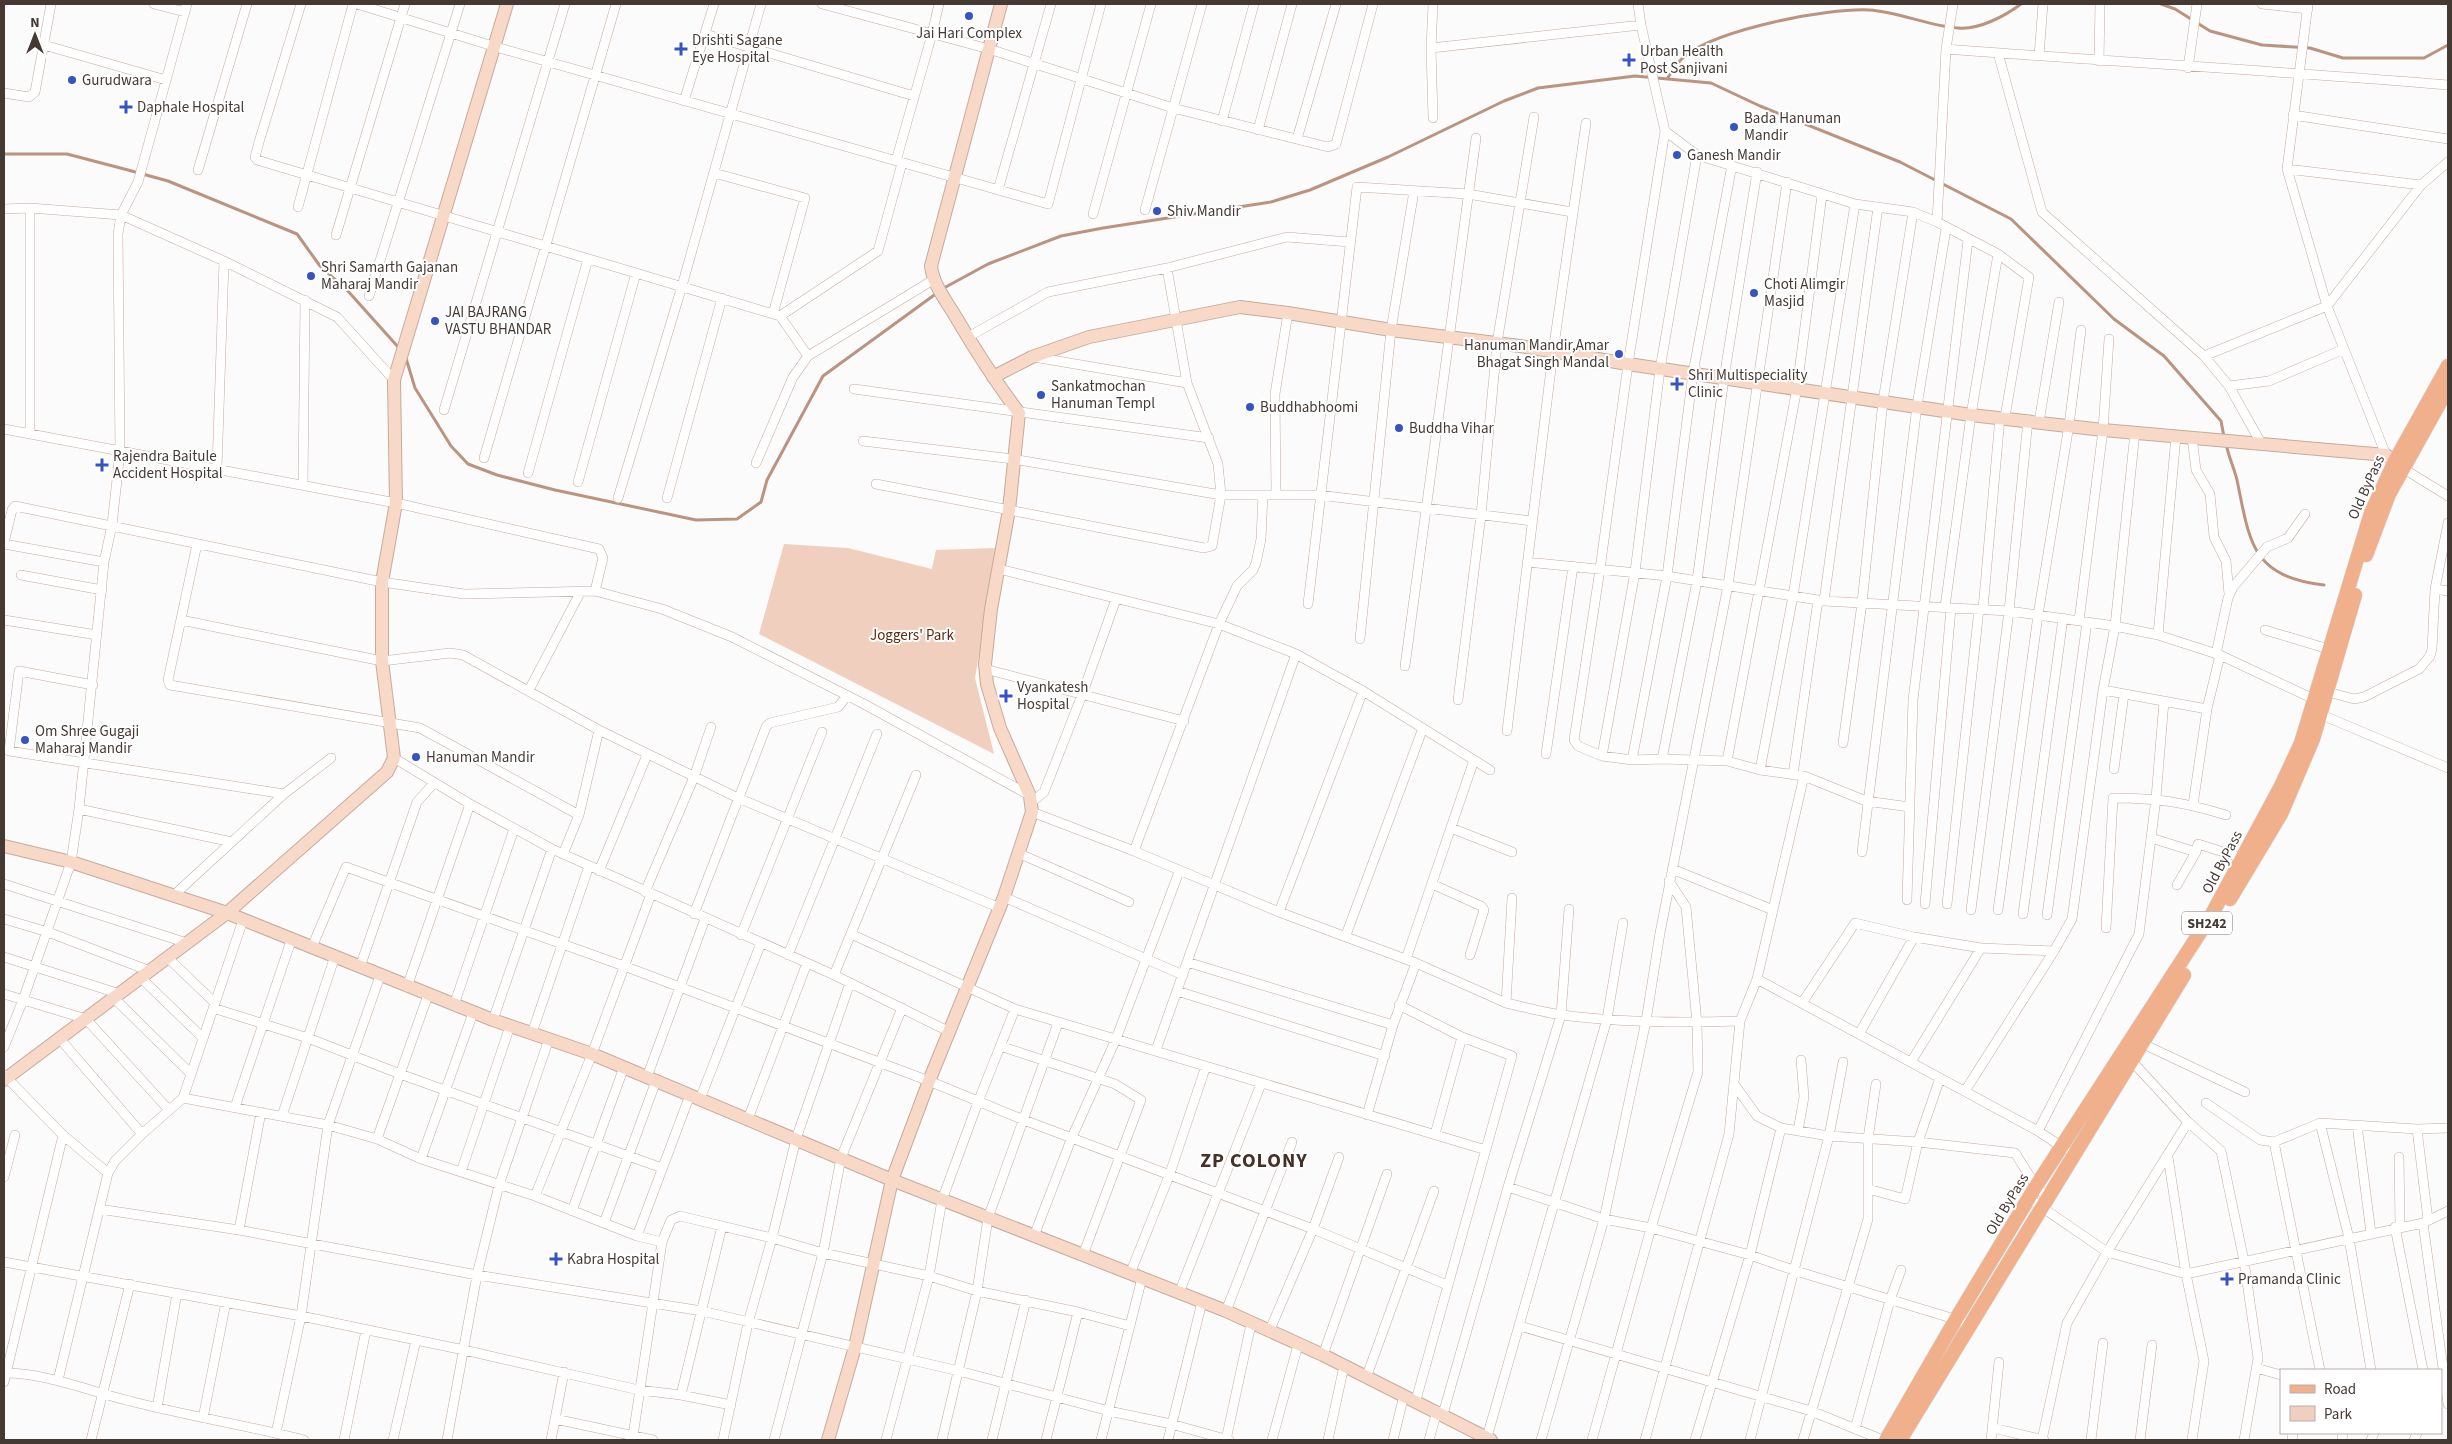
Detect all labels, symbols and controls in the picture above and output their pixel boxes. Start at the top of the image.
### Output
north arrow [10,10,60,60]
marker: Jai Hari Complex [963,10,975,22]
text: N [30,13,40,33]
place label: Jai Hari Complex [916,23,1022,44]
place label: Drishti Sagane Eye Hospital [692,30,782,68]
place label: Urban Health Post Sanjivani [1640,41,1728,79]
marker: Drishti Sagane Eye Hospital [674,42,688,56]
marker: Urban Health Post Sanjivani [1622,53,1636,67]
place label: Gurudwara [82,70,152,91]
marker: Gurudwara [66,74,78,86]
place label: Daphale Hospital [137,97,245,118]
marker: Daphale Hospital [119,100,133,114]
place label: Bada Hanuman Mandir [1744,108,1841,146]
marker: Bada Hanuman Mandir [1728,121,1740,133]
place label: Ganesh Mandir [1687,145,1782,166]
marker: Ganesh Mandir [1671,149,1683,161]
place label: Shiv Mandir [1167,201,1242,222]
marker: Shiv Mandir [1151,205,1163,217]
place label: Shri Samarth Gajanan Maharaj Mandir [321,257,458,295]
marker: Shri Samarth Gajanan Maharaj Mandir [305,270,317,282]
place label: Choti Alimgir Masjid [1764,274,1846,312]
marker: Choti Alimgir Masjid [1748,287,1760,299]
place label: JAI BAJRANG VASTU BHANDAR [445,302,552,340]
marker: JAI BAJRANG VASTU BHANDAR [429,315,441,327]
place label: Hanuman Mandir,Amar Bhagat Singh Mandal [1464,335,1610,373]
marker: Hanuman Mandir,Amar Bhagat Singh Mandal [1613,348,1625,360]
place label: Shri Multispeciality Clinic [1688,365,1807,403]
place label: Sankatmochan Hanuman Templ [1051,376,1155,414]
marker: Shri Multispeciality Clinic [1670,377,1684,391]
marker: Sankatmochan Hanuman Templ [1035,389,1047,401]
place label: Buddhabhoomi [1260,397,1358,418]
marker: Buddhabhoomi [1244,401,1256,413]
place label: Buddha Vihar [1409,418,1494,439]
marker: Buddha Vihar [1393,422,1405,434]
place label: Rajendra Baitule Accident Hospital [113,446,223,484]
street label: Old ByPass [2343,452,2390,523]
marker: Rajendra Baitule Accident Hospital [95,458,109,472]
park label: Joggers' Park [870,625,955,646]
place label: Vyankatesh Hospital [1017,677,1088,715]
marker: Vyankatesh Hospital [999,689,1013,703]
place label: Om Shree Gugaji Maharaj Mandir [35,721,139,759]
marker: Om Shree Gugaji Maharaj Mandir [19,734,31,746]
place label: Hanuman Mandir [426,747,536,768]
marker: Hanuman Mandir [410,751,422,763]
street label: Old ByPass [2197,827,2248,898]
road number: SH242 [2182,911,2232,934]
district label: ZP COLONY [1200,1147,1308,1175]
street label: Old ByPass [1981,1169,2034,1239]
place label: Kabra Hospital [567,1249,659,1270]
marker: Kabra Hospital [549,1252,563,1266]
place label: Pramanda Clinic [2238,1269,2341,1290]
marker: Pramanda Clinic [2220,1272,2234,1286]
legend [2280,1369,2442,1434]
text: Road [2324,1379,2356,1400]
text: Park [2324,1404,2353,1425]

